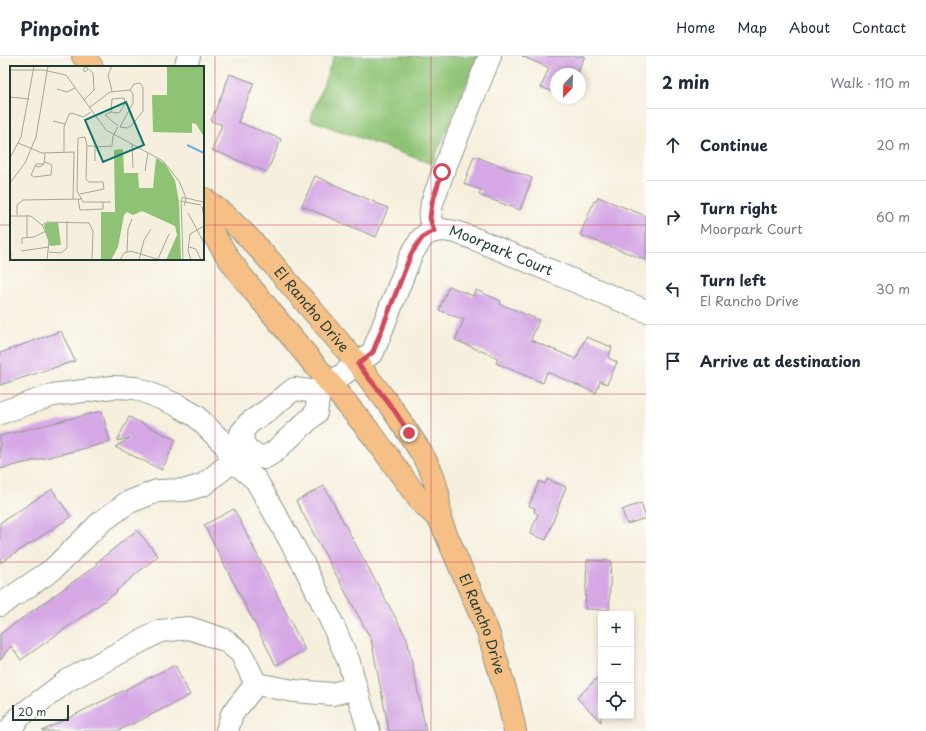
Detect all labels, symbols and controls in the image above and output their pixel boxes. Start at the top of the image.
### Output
text: Pinpoint [20,14,100,42]
text: Home [676,17,715,38]
text: Map [737,17,767,38]
text: About [789,17,830,38]
text: Contact [852,17,906,38]
inset map [10,66,204,260]
north arrow [550,68,586,104]
text: 2 min [662,69,709,95]
text: Walk · 110 m [831,73,910,92]
text: Continue [700,133,768,156]
icon: ahead [662,134,684,156]
text: 20 m [876,135,910,154]
route start [433,163,451,181]
text: Turn right [700,196,777,219]
icon: right [662,206,684,228]
text: 60 m [876,207,910,226]
street label: Moorpark Court [446,219,557,281]
text: Moorpark Court [700,219,802,238]
street label: El Rancho Drive [269,262,354,356]
text: Turn left [700,268,766,291]
icon: left [662,278,684,300]
text: 30 m [876,279,910,298]
text: El Rancho Drive [700,291,799,310]
text: Arrive at destination [700,349,861,372]
icon: arrive [662,350,684,372]
route end [400,424,418,442]
street label: El Rancho Drive [454,570,511,677]
map controls [598,611,634,719]
button: + [598,611,634,647]
button: − [598,647,634,683]
button: locate [598,683,634,719]
scale bar [12,703,69,722]
text: 20 m [18,703,46,720]

